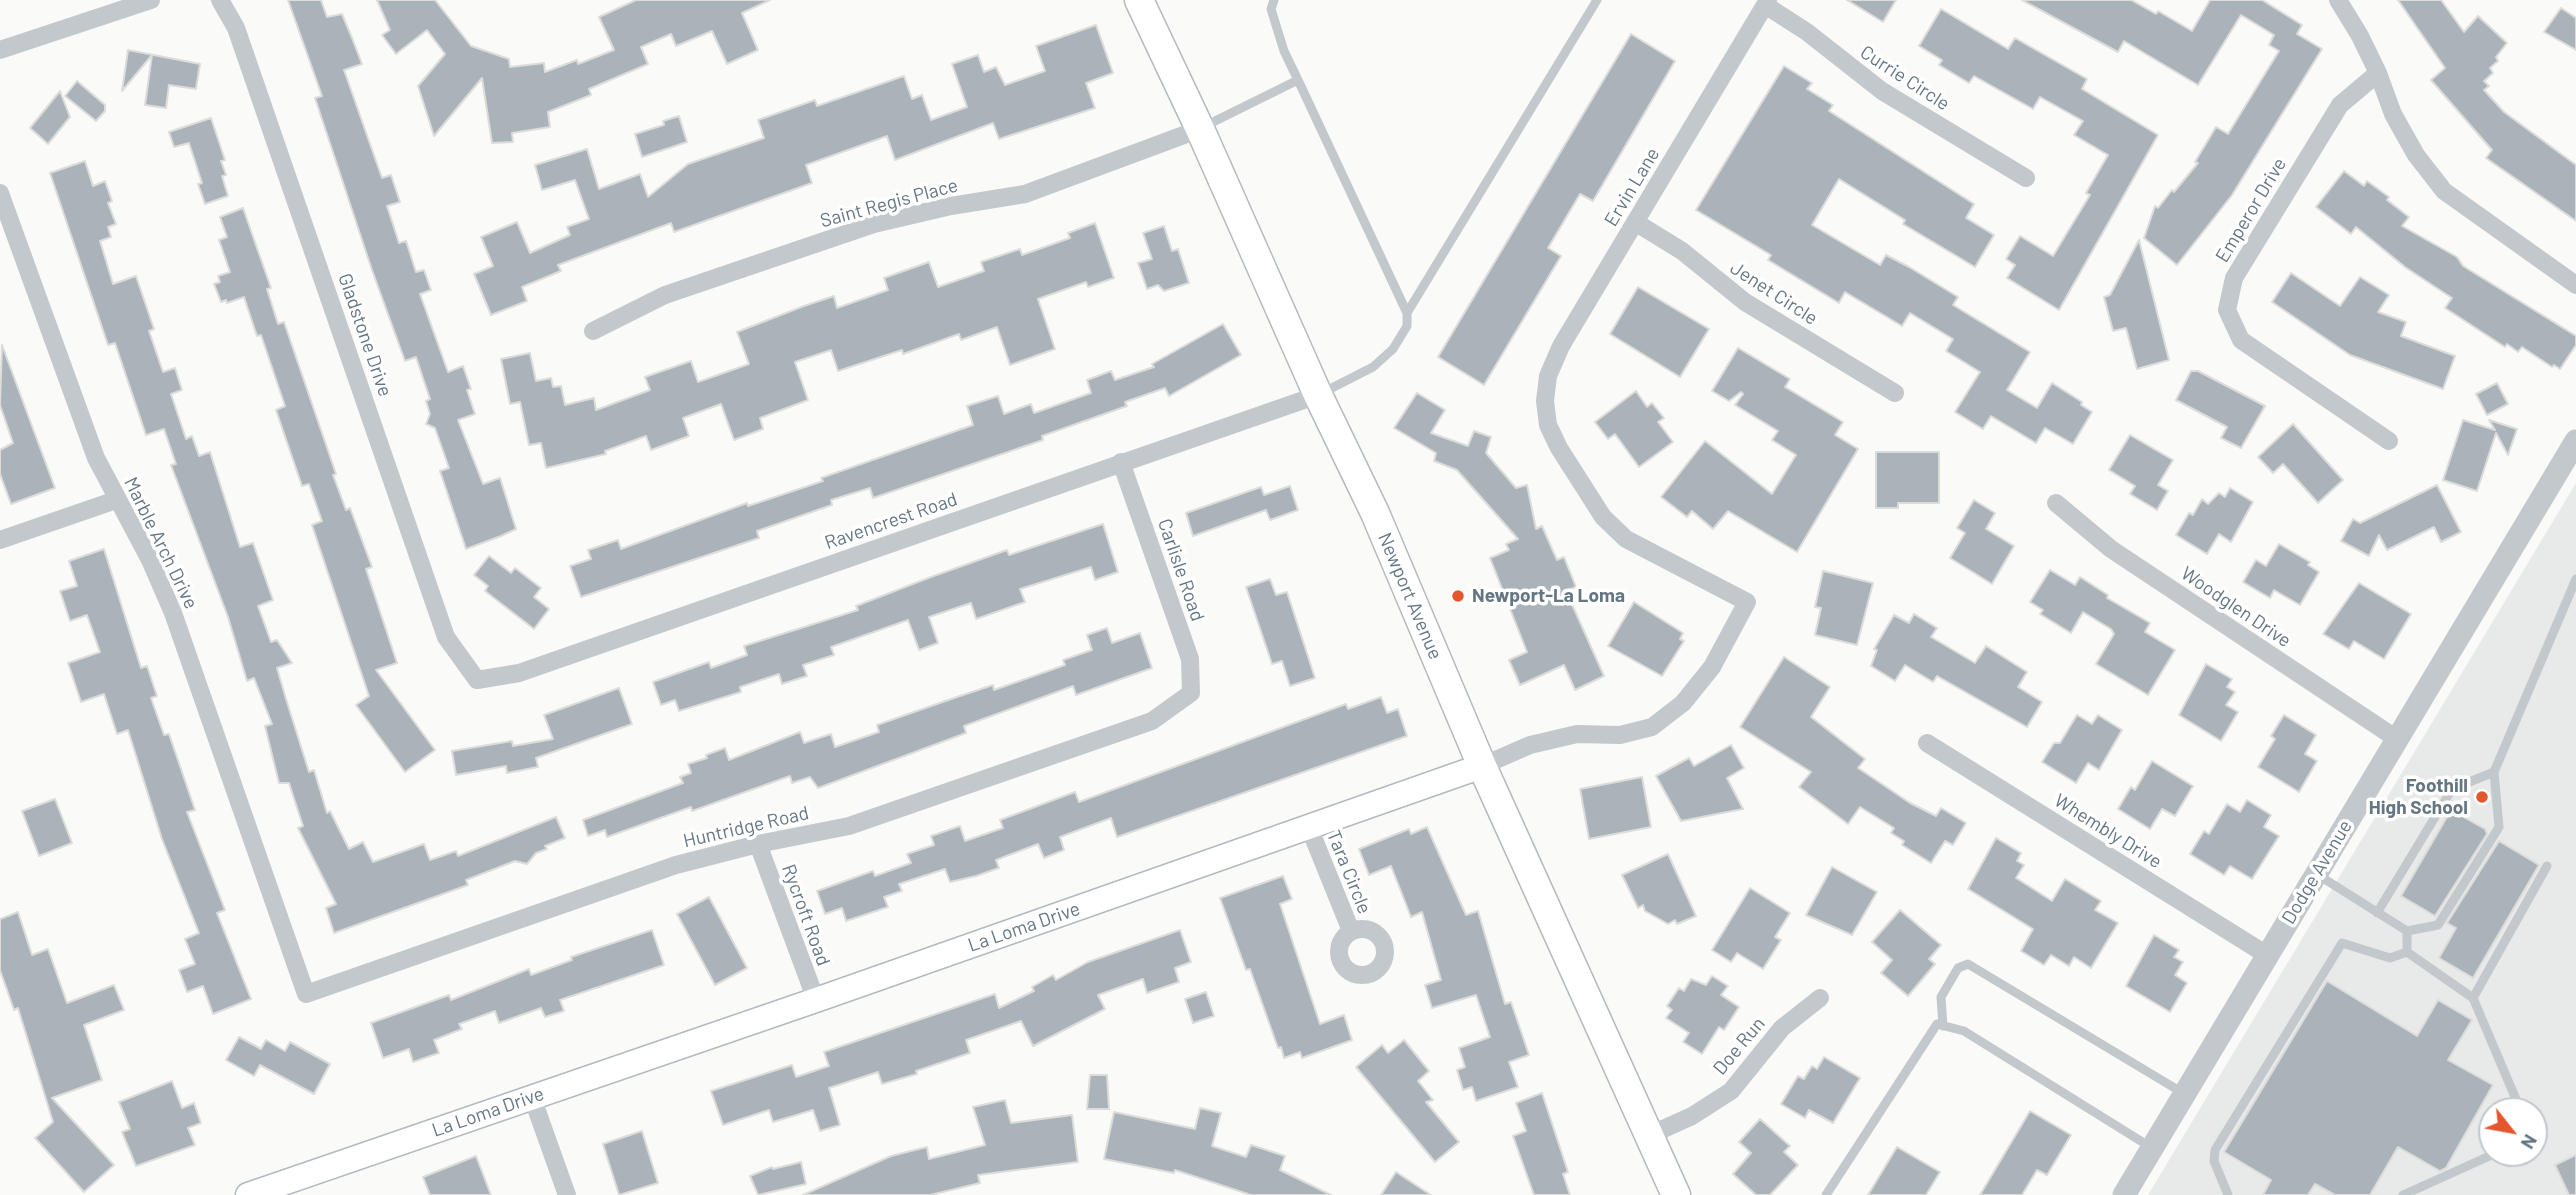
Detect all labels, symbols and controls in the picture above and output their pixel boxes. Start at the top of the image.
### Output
street label: Currie Circle [1856,41,1954,115]
street label: Ervin Lane [1600,144,1664,230]
street label: Emperor Drive [2211,154,2291,266]
street label: Saint Regis Place [818,174,960,232]
street label: Jenet Circle [1726,256,1822,330]
street label: Gladstone Drive [333,271,397,399]
street label: Marble Arch Drive [119,474,203,612]
street label: Ravencrest Road [822,488,960,554]
street label: Carlisle Road [1153,516,1209,624]
street label: Newport Avenue [1373,529,1447,663]
street label: Woodglen Drive [2177,562,2295,652]
place label: Newport-La Loma [1472,585,1625,607]
marker: Newport-La Loma [1450,588,1466,604]
place label: Foothill High School [2369,775,2468,819]
street label: Whembly Drive [2050,789,2166,873]
marker: Foothill High School [2474,789,2490,805]
street label: Huntridge Road [681,801,811,853]
street label: Dodge Avenue [2277,816,2357,928]
street label: Tara Circle [1322,827,1376,917]
street label: Rycroft Road [777,861,835,969]
street label: La Loma Drive [965,897,1083,957]
street label: Doe Run [1708,1013,1770,1079]
street label: La Loma Drive [429,1082,547,1142]
north arrow [2478,1097,2548,1167]
text: N [2517,1131,2543,1153]

